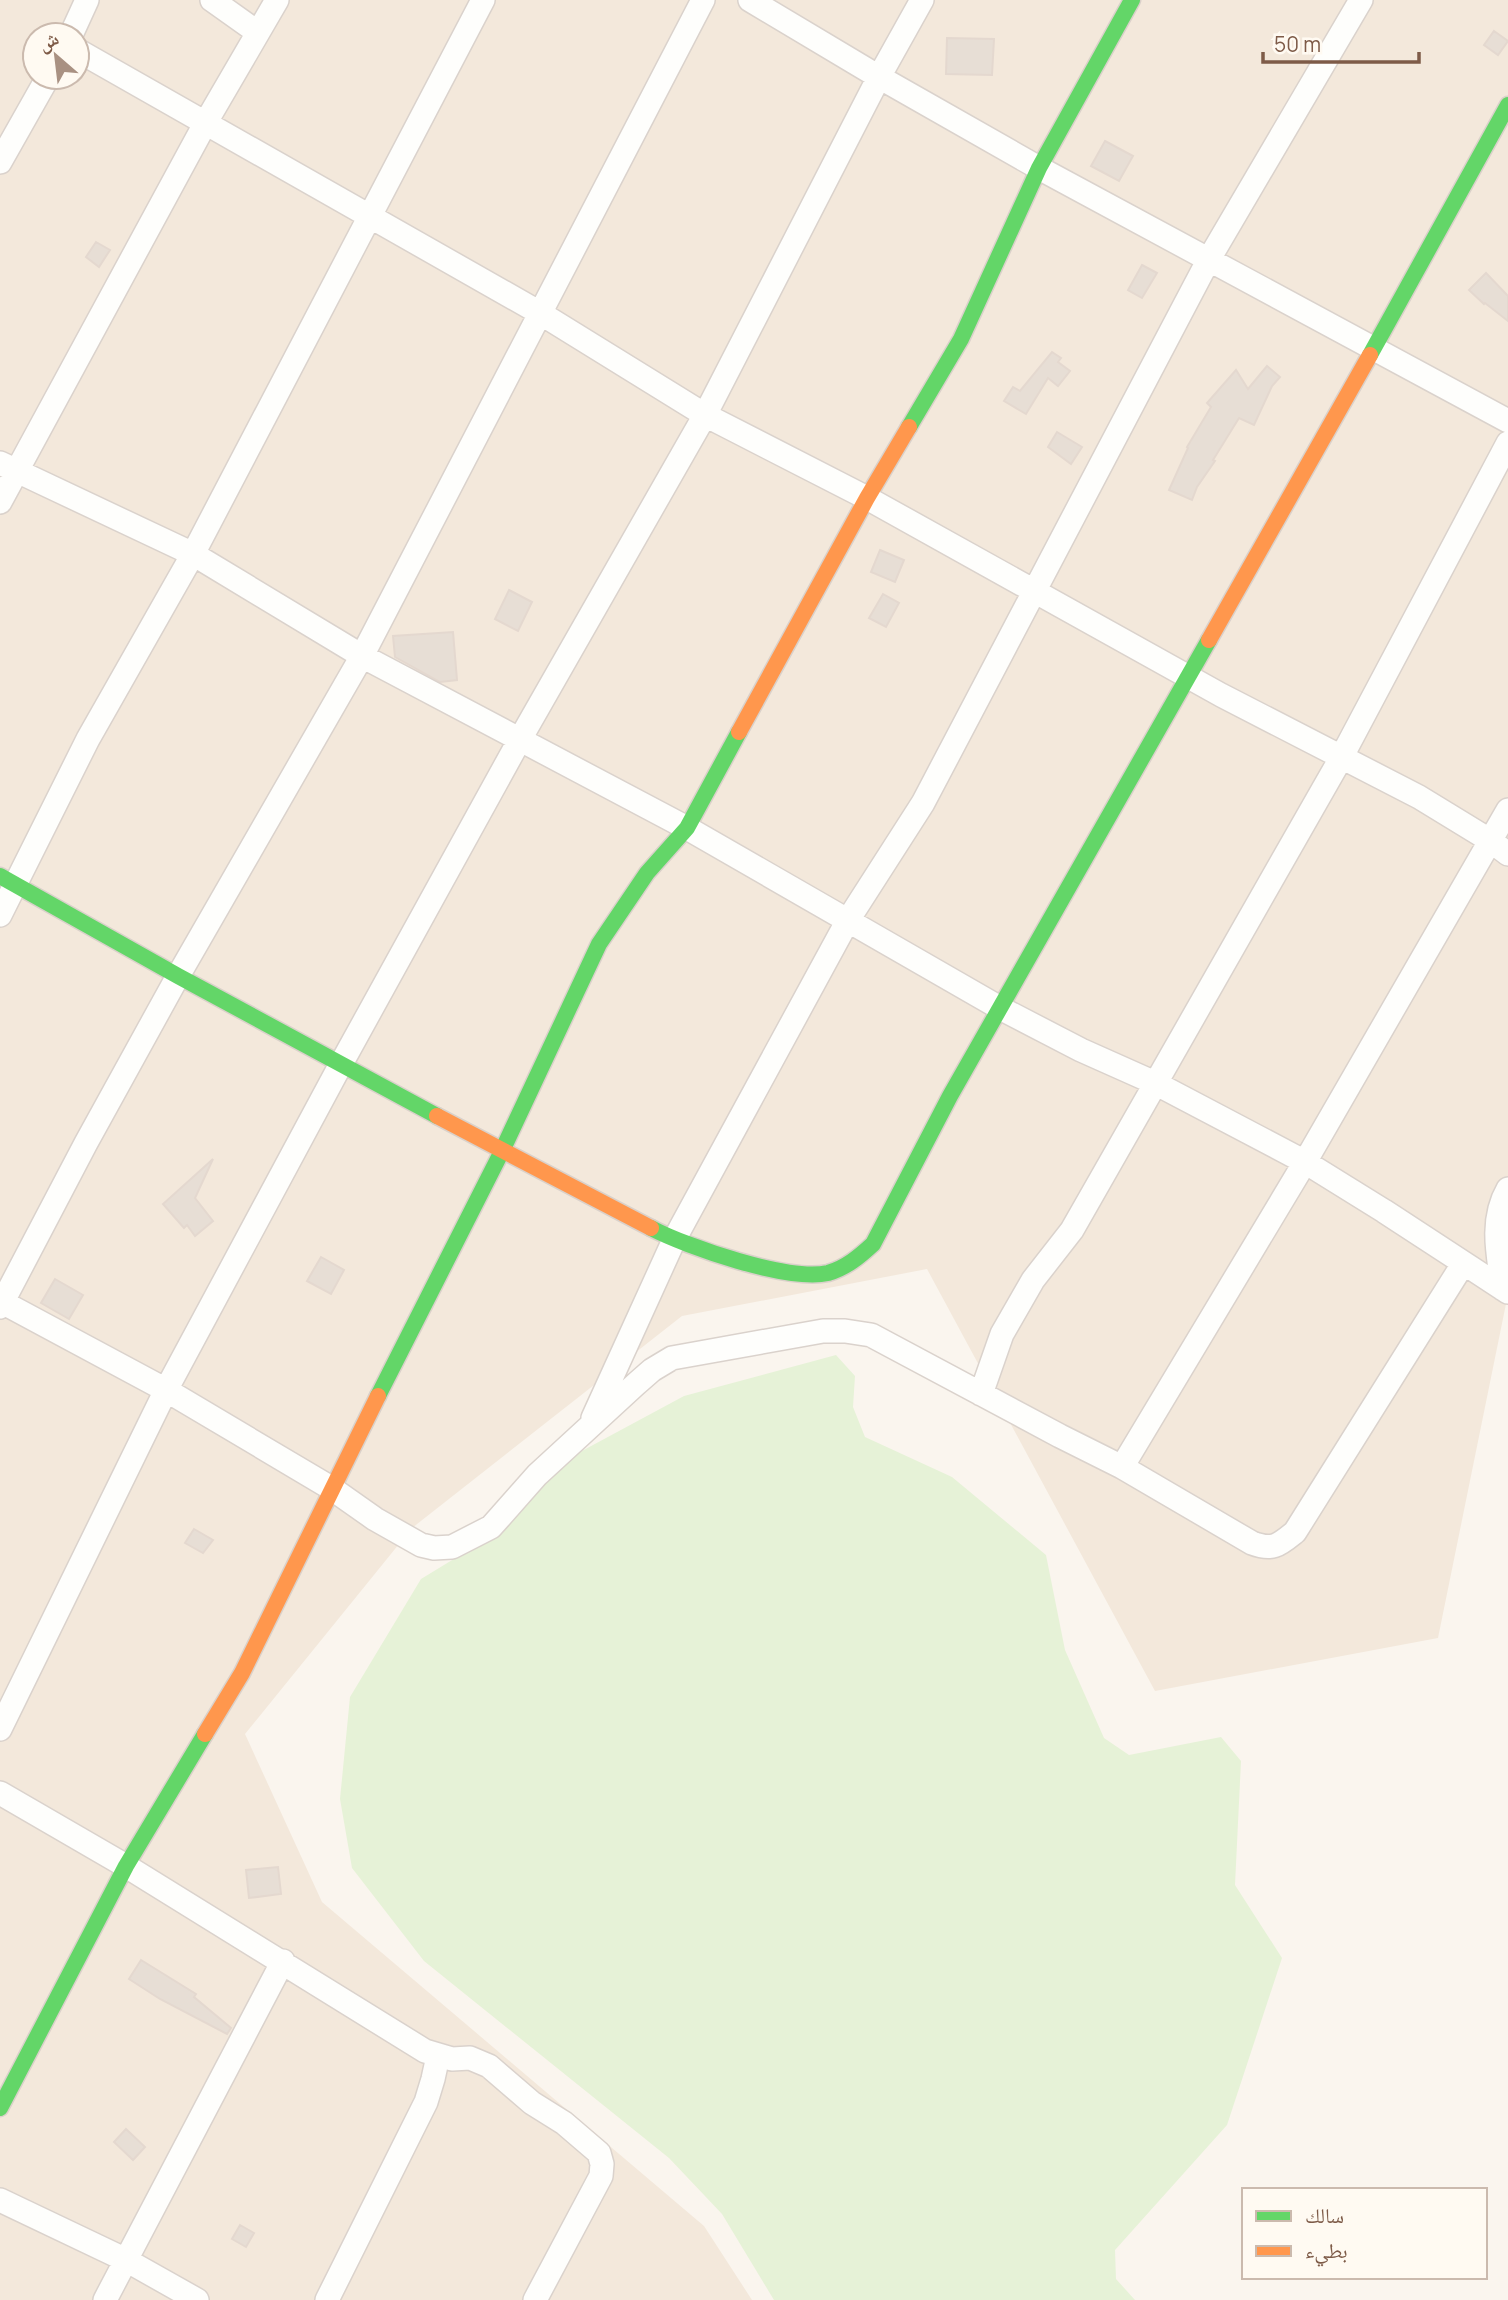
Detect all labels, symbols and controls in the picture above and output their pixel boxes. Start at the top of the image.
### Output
north arrow [21,21,91,91]
scale bar [1263,21,1419,65]
text: ش [33,25,63,57]
text: 50 m [1274,30,1321,58]
legend [1242,2188,1487,2279]
text: سالك [1305,2201,1344,2229]
text: بطيء [1305,2236,1348,2267]

